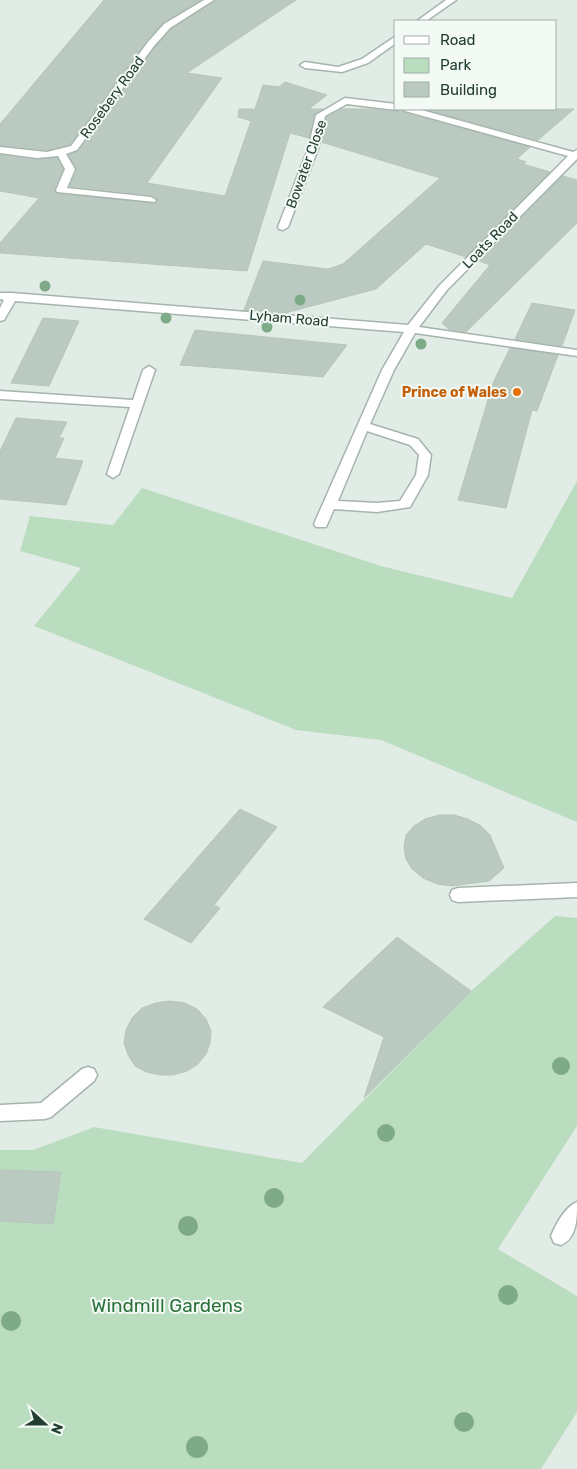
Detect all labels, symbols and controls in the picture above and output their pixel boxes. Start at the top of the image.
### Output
legend [394,20,557,110]
text: Road [440,31,476,49]
street label: Rosebery Road [77,53,148,142]
text: Park [440,56,471,74]
text: Building [440,81,497,99]
street label: Bowater Close [283,117,330,211]
street label: Loats Road [459,208,522,272]
street label: Lyham Road [249,307,329,330]
place label: Prince of Wales [402,384,507,401]
marker: Prince of Wales [511,386,523,398]
park label: Windmill Gardens [91,1294,243,1317]
north arrow [20,1399,70,1449]
text: N [47,1421,66,1436]

